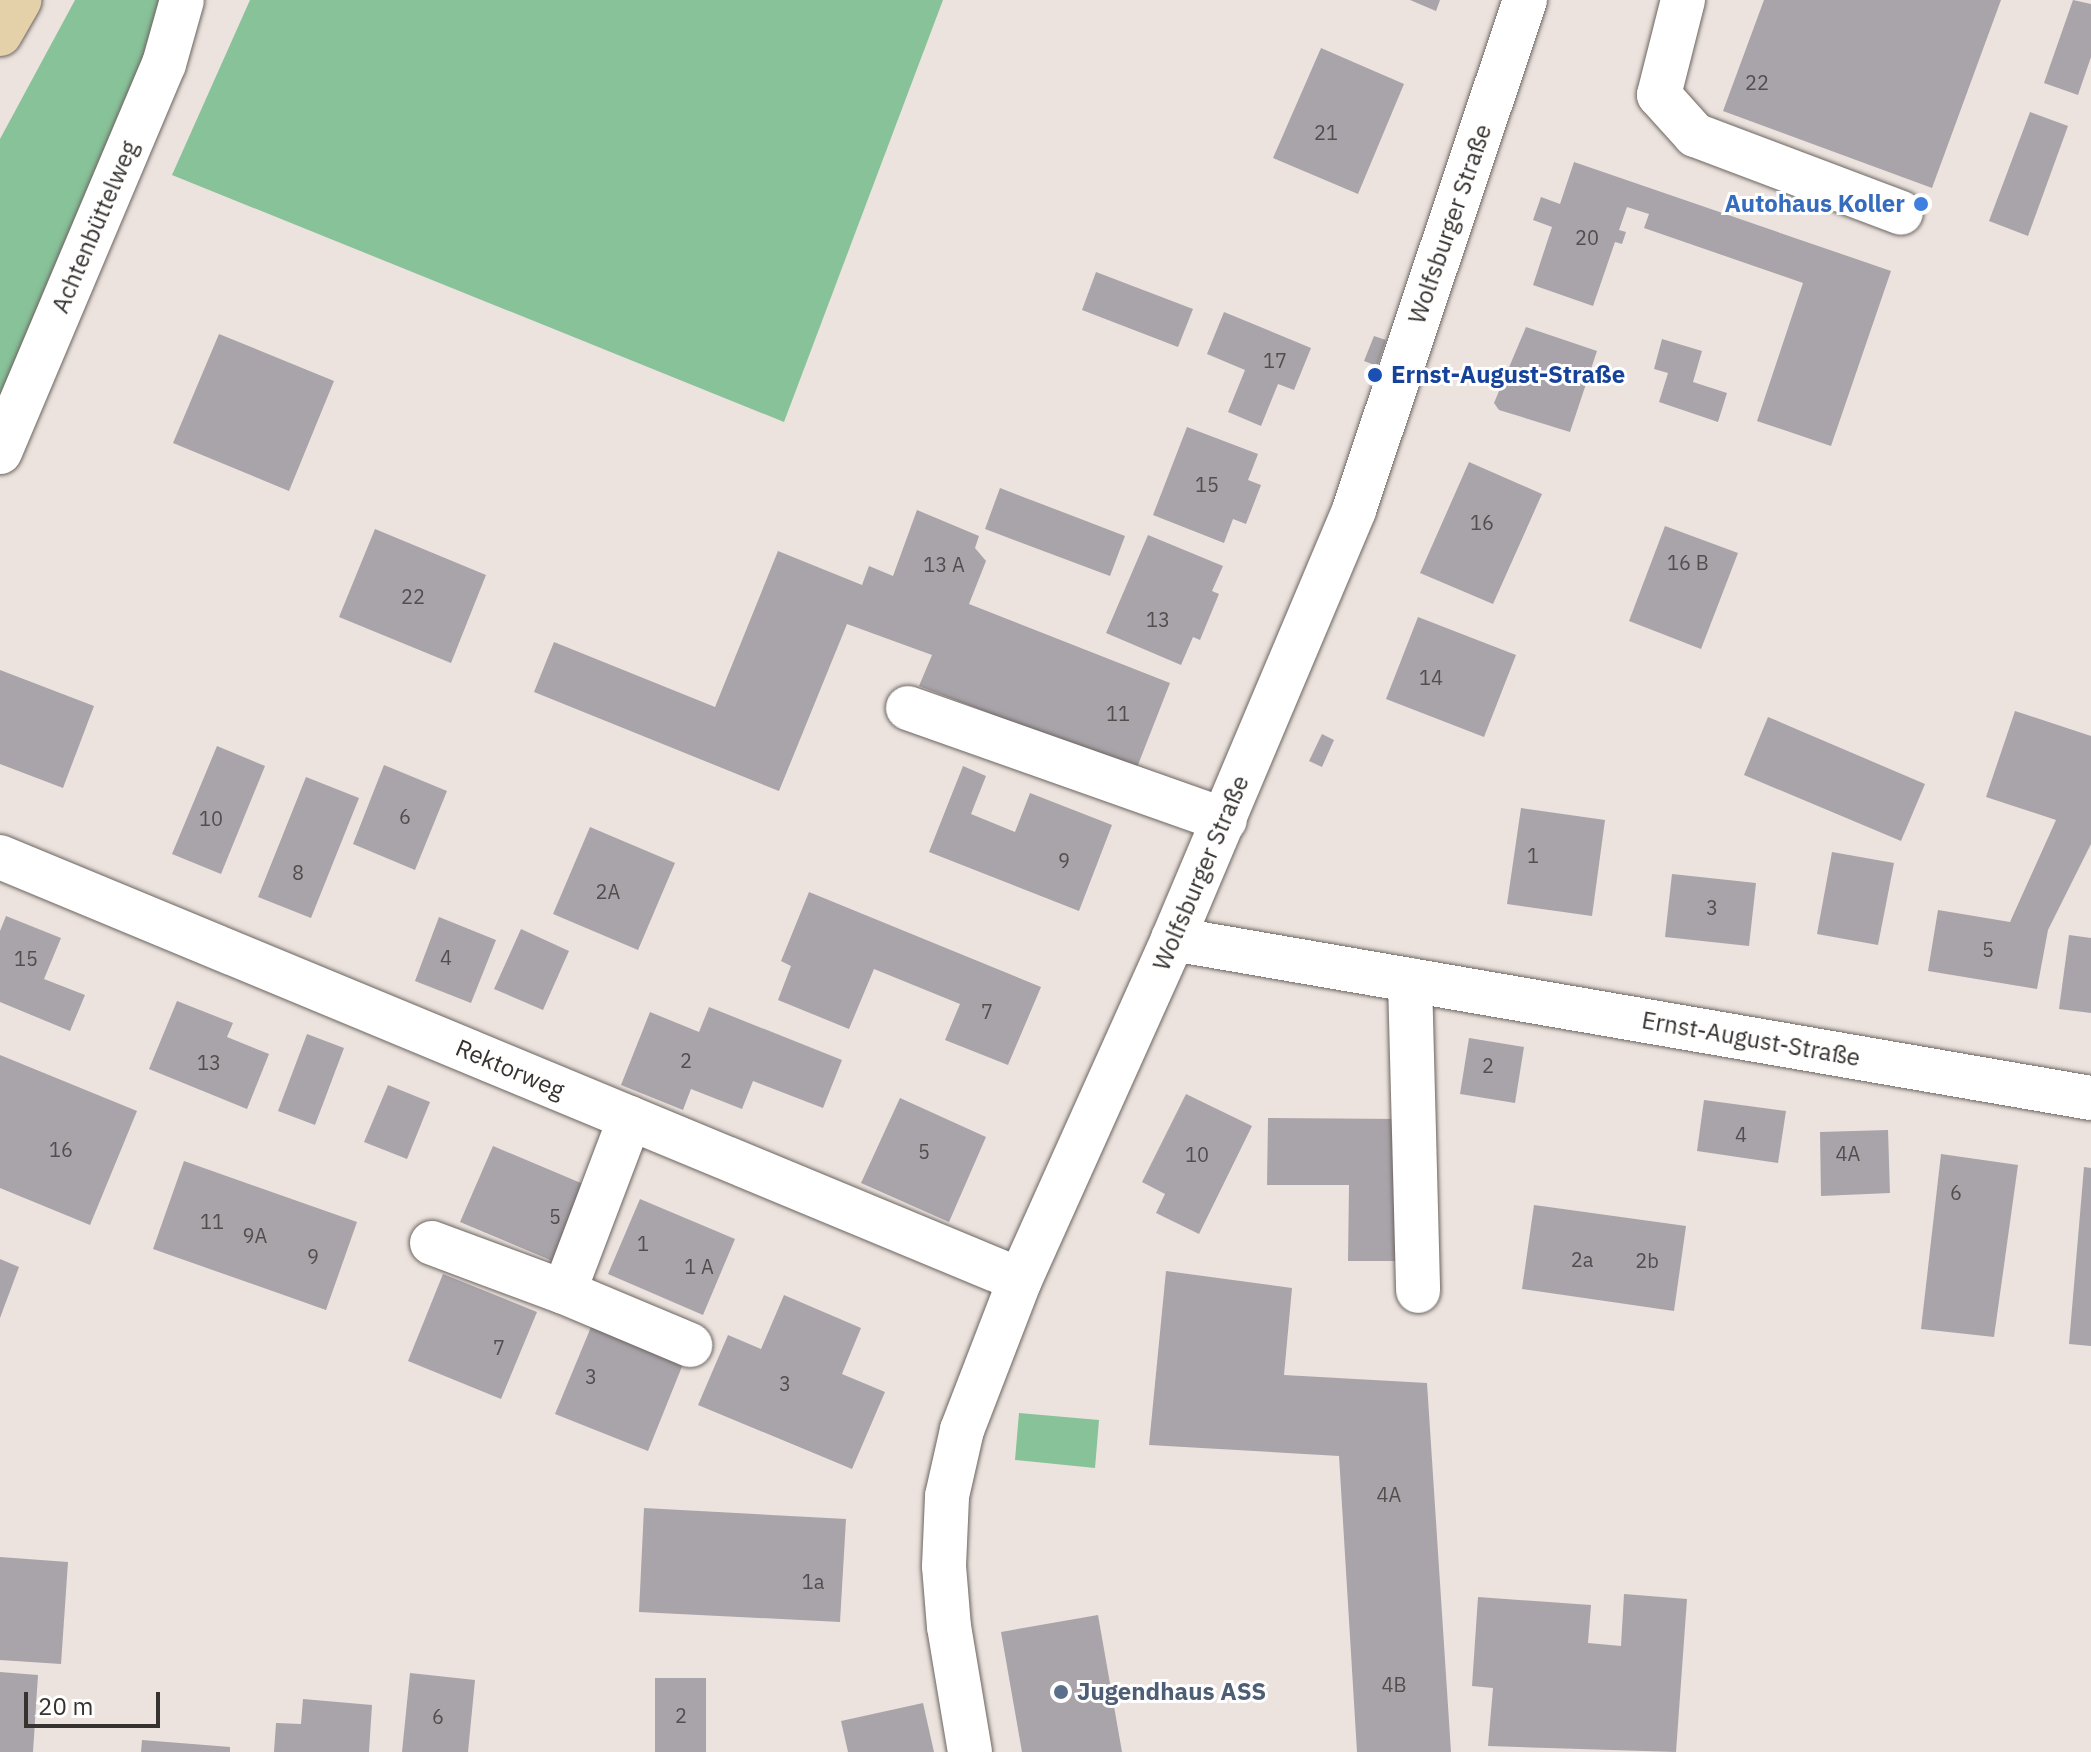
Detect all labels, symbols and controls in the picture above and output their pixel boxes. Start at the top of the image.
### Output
house number: 22 [1745,70,1769,94]
house number: 21 [1314,120,1338,144]
street label: Wolfsburger Straße [1402,121,1498,327]
street label: Achtenbüttelweg [46,137,144,317]
place label: Autohaus Koller [1724,190,1905,218]
marker: Autohaus Koller [1912,195,1930,213]
house number: 20 [1575,225,1599,249]
house number: 17 [1263,348,1287,372]
place label: Ernst-August-Straße [1391,361,1625,389]
marker: Ernst-August-Straße [1366,366,1384,384]
house number: 15 [1195,472,1219,496]
house number: 16 [1470,510,1494,534]
house number: 16 B [1667,550,1709,574]
house number: 13 A [923,552,965,576]
house number: 22 [401,584,425,608]
house number: 13 [1146,607,1170,631]
house number: 14 [1419,665,1443,689]
house number: 11 [1106,701,1130,725]
street label: Wolfsburger Straße [1147,771,1255,975]
house number: 6 [399,804,411,828]
house number: 10 [199,806,223,830]
house number: 1 [1527,843,1539,867]
house number: 9 [1058,848,1070,872]
house number: 8 [292,860,304,884]
house number: 2A [596,879,620,903]
house number: 3 [1706,895,1718,919]
house number: 5 [1982,937,1994,961]
house number: 4 [440,945,452,969]
house number: 15 [14,946,38,970]
house number: 7 [981,999,993,1023]
street label: Ernst-August-Straße [1640,1006,1862,1072]
street label: Rektorweg [451,1033,569,1105]
house number: 2 [680,1048,692,1072]
house number: 13 [197,1050,221,1074]
house number: 2 [1482,1053,1494,1077]
house number: 4 [1735,1122,1747,1146]
house number: 16 [49,1137,73,1161]
house number: 5 [918,1139,930,1163]
house number: 4A [1836,1141,1860,1165]
house number: 10 [1185,1142,1209,1166]
house number: 6 [1950,1180,1962,1204]
house number: 5 [549,1204,561,1228]
house number: 11 [200,1209,224,1233]
house number: 9A [243,1223,267,1247]
house number: 1 [637,1231,649,1255]
house number: 9 [307,1244,319,1268]
house number: 2a [1571,1247,1593,1271]
house number: 2b [1635,1248,1659,1272]
house number: 1 A [684,1254,714,1278]
house number: 7 [493,1335,505,1359]
house number: 3 [585,1364,597,1388]
house number: 3 [779,1371,791,1395]
house number: 4A [1377,1482,1401,1506]
house number: 1a [802,1569,824,1593]
house number: 4B [1381,1672,1407,1696]
scale bar [28,1676,164,1726]
place label: Jugendhaus ASS [1077,1678,1266,1706]
marker: Jugendhaus ASS [1052,1683,1070,1701]
text: 20 m [38,1690,93,1722]
house number: 2 [675,1703,687,1727]
house number: 6 [432,1704,444,1728]

